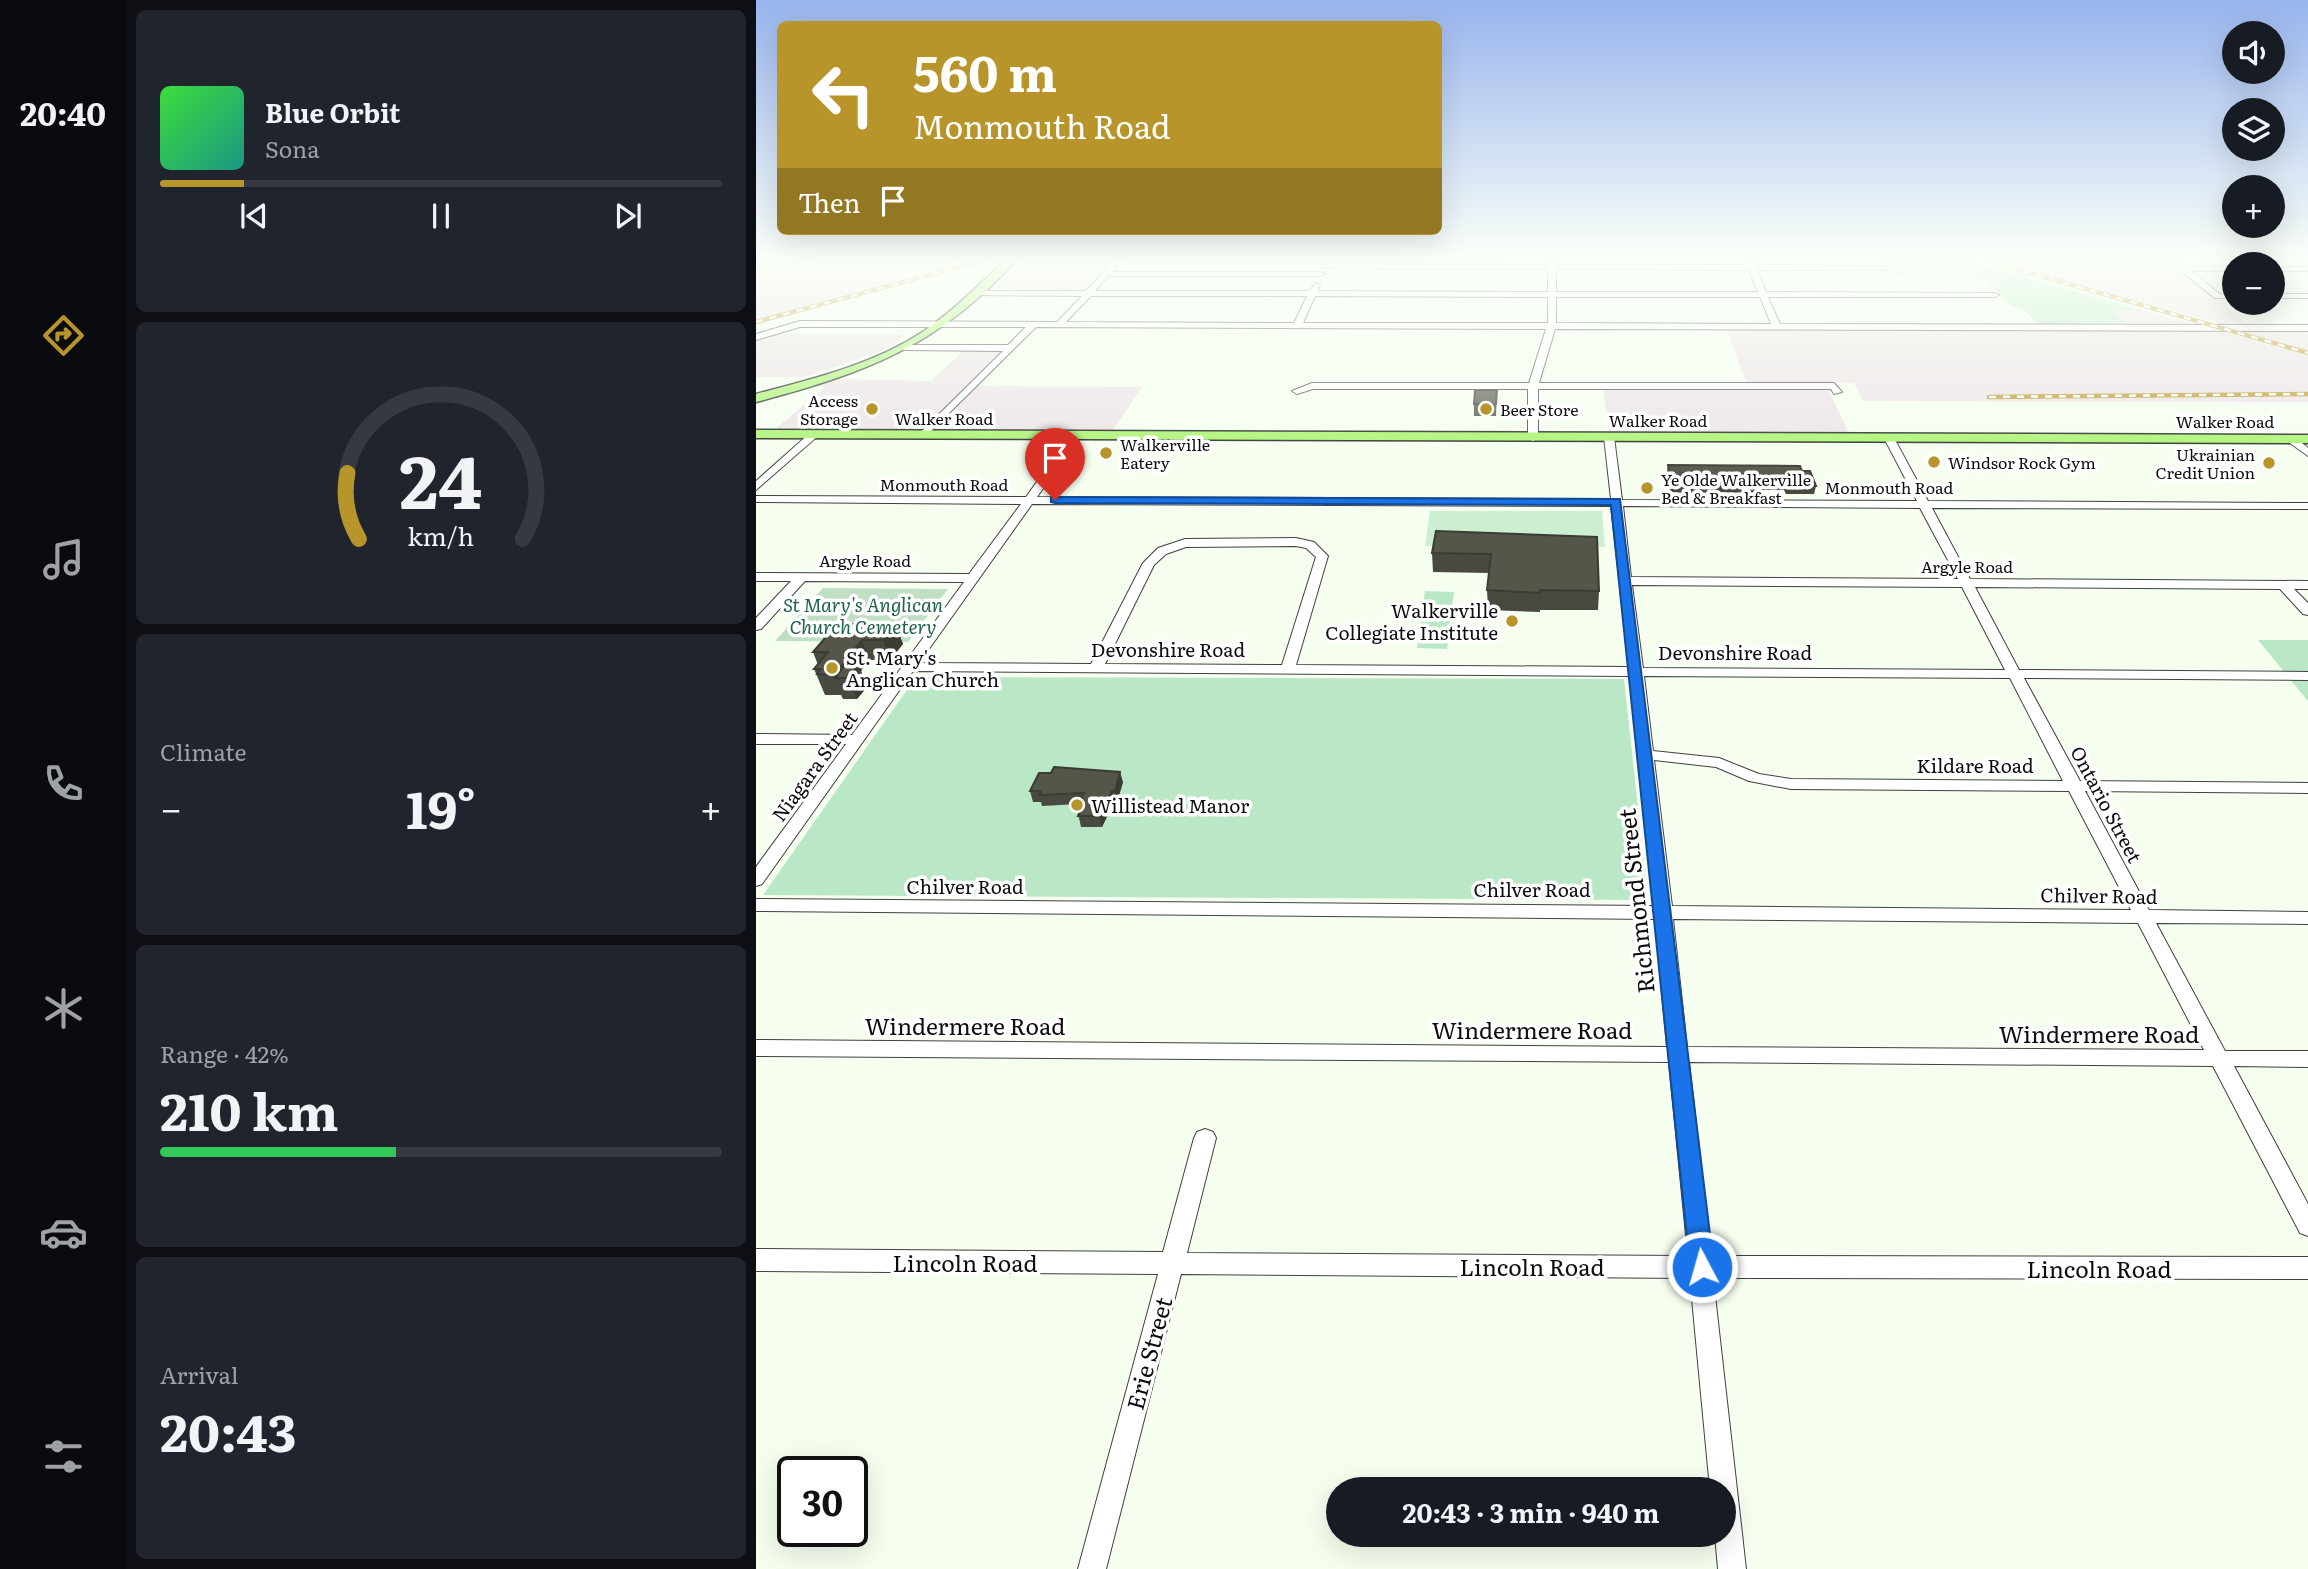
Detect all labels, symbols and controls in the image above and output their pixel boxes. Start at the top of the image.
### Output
map controls [2222,21,2285,315]
button: sound [2222,21,2285,84]
text: 560 m [913,34,1057,107]
icon: left [798,49,889,140]
text: 20:40 [20,88,106,136]
text: Blue Orbit [265,92,400,131]
button: layers [2222,98,2285,161]
text: Monmouth Road [913,101,1171,149]
text: Sona [265,131,320,165]
button: + [2222,175,2285,238]
text: Then [798,182,860,221]
icon: arrive [874,182,912,220]
icon: previous [235,197,273,235]
icon: pause [422,197,460,235]
icon: next [609,197,647,235]
button: − [2222,252,2285,315]
icon: directions [39,311,88,360]
place label: Access Storage [800,388,858,430]
place label: Beer Store [1500,397,1579,421]
marker: Access Storage [864,401,880,417]
marker: Beer Store [1478,401,1494,417]
street label: Walker Road [895,406,993,430]
street label: Walker Road [1609,408,1707,432]
street label: Walker Road [2176,409,2274,433]
text: 24 [400,423,483,531]
pin [1025,428,1085,500]
place label: Walkerville Eatery [1120,432,1210,474]
icon: arrive [1036,439,1074,477]
place label: Ukrainian Credit Union [2155,442,2255,484]
marker: Walkerville Eatery [1098,445,1114,461]
place label: Windsor Rock Gym [1948,450,2096,474]
marker: Windsor Rock Gym [1926,454,1942,470]
marker: Ukrainian Credit Union [2261,455,2277,471]
place label: Ye Olde Walkerville Bed & Breakfast [1661,467,1811,509]
street label: Monmouth Road [880,472,1009,496]
street label: Monmouth Road [1825,475,1954,499]
marker: Ye Olde Walkerville Bed & Breakfast [1639,480,1655,496]
text: km/h [408,516,474,553]
icon: music [39,535,88,584]
street label: Argyle Road [819,548,911,572]
street label: Argyle Road [1921,554,2013,578]
park label: St Mary's Anglican Church Cemetery [783,590,944,640]
place label: Walkerville Collegiate Institute [1325,596,1498,646]
marker: Walkerville Collegiate Institute [1504,613,1520,629]
street label: Devonshire Road [1091,635,1246,663]
street label: Devonshire Road [1658,638,1813,666]
place label: St. Mary's Anglican Church [846,643,999,693]
marker: St. Mary's Anglican Church [824,660,840,676]
street label: Niagara Street [765,705,864,827]
text: Climate [160,734,246,768]
street label: Ontario Street [2064,741,2150,868]
street label: Kildare Road [1916,751,2034,779]
icon: phone [39,759,88,808]
text: 19° [406,768,476,845]
text: − [160,778,182,835]
text: + [700,778,722,835]
place label: Willistead Manor [1091,791,1249,819]
marker: Willistead Manor [1069,797,1085,813]
street label: Richmond Street [1608,806,1662,995]
street label: Chilver Road [906,872,1024,900]
street label: Chilver Road [1473,875,1591,903]
street label: Chilver Road [2040,880,2158,910]
icon: climate [39,984,88,1033]
street label: Windermere Road [865,1008,1065,1042]
street label: Windermere Road [1432,1012,1632,1046]
street label: Windermere Road [1999,1016,2199,1050]
text: Range · 42% [160,1036,289,1070]
text: 210 km [160,1070,339,1147]
icon: car [39,1208,88,1257]
position arrow [1665,1230,1739,1304]
street label: Lincoln Road [892,1245,1038,1279]
street label: Lincoln Road [1459,1249,1605,1283]
street label: Lincoln Road [2026,1251,2172,1285]
street label: Erie Street [1117,1292,1180,1413]
text: Arrival [160,1357,239,1391]
text: 20:43 [160,1391,297,1468]
icon: filters [39,1432,88,1481]
speed limit sign: 30 [777,1456,868,1547]
text: 20:43 · 3 min · 940 m [1402,1492,1660,1531]

